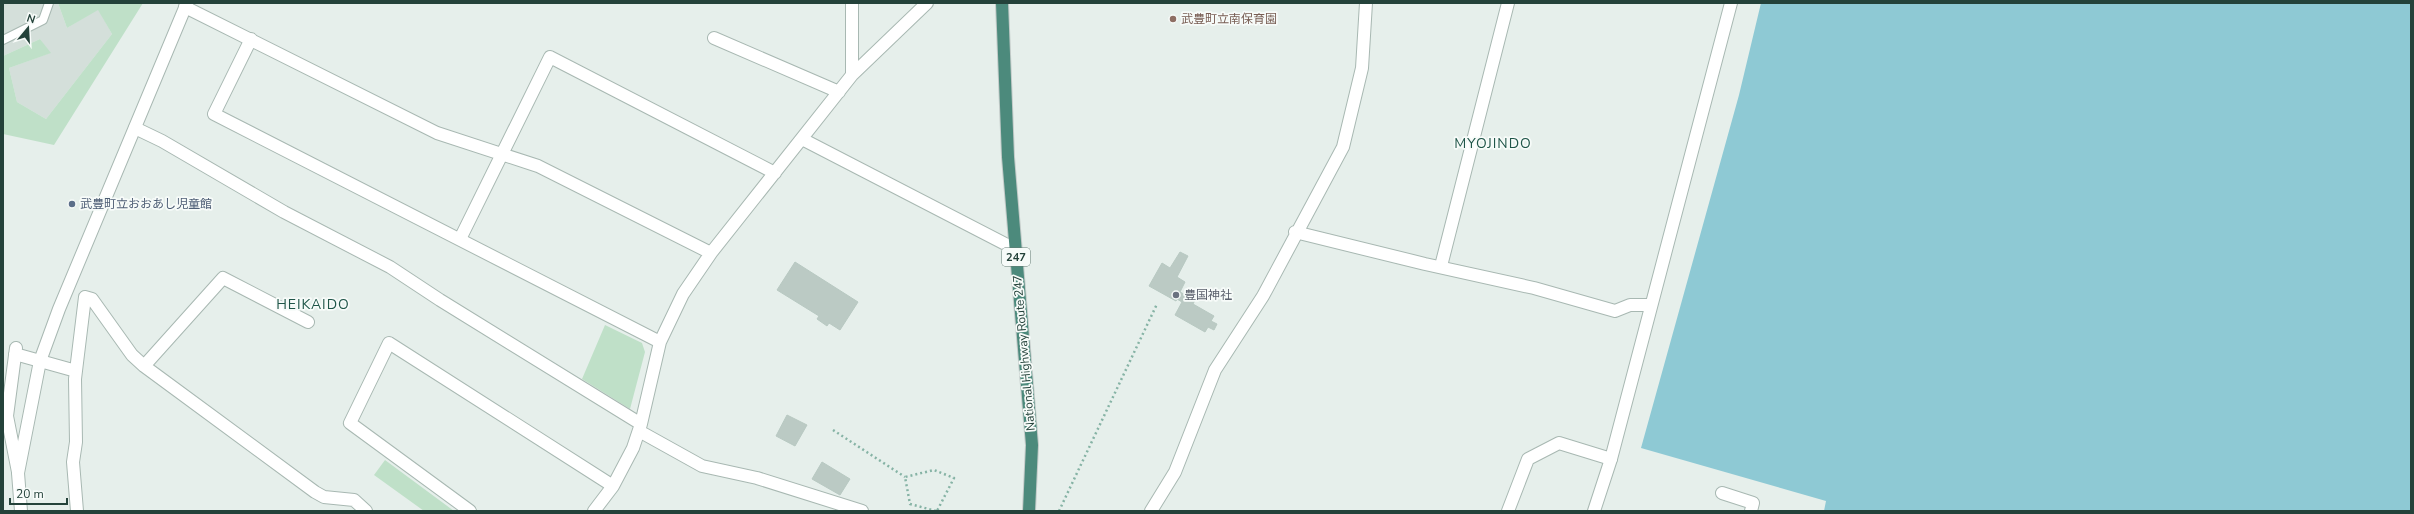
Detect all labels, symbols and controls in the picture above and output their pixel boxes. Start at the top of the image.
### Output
north arrow [8,8,48,48]
text: N [25,11,37,27]
place label: 武豊町立南保育園 [1181,11,1277,27]
marker: 武豊町立南保育園 [1168,14,1178,24]
district label: MYOJINDO [1454,134,1532,153]
place label: 武豊町立おおあし児童館 [80,196,212,212]
marker: 武豊町立おおあし児童館 [67,199,77,209]
road number: 247 [1002,248,1030,266]
street label: National Highway Route 247 [1009,274,1039,432]
place label: 豊国神社 [1184,287,1232,303]
marker: 豊国神社 [1171,290,1181,300]
district label: HEIKAIDO [276,295,350,314]
scale bar [10,480,67,506]
text: 20 m [16,486,44,502]

